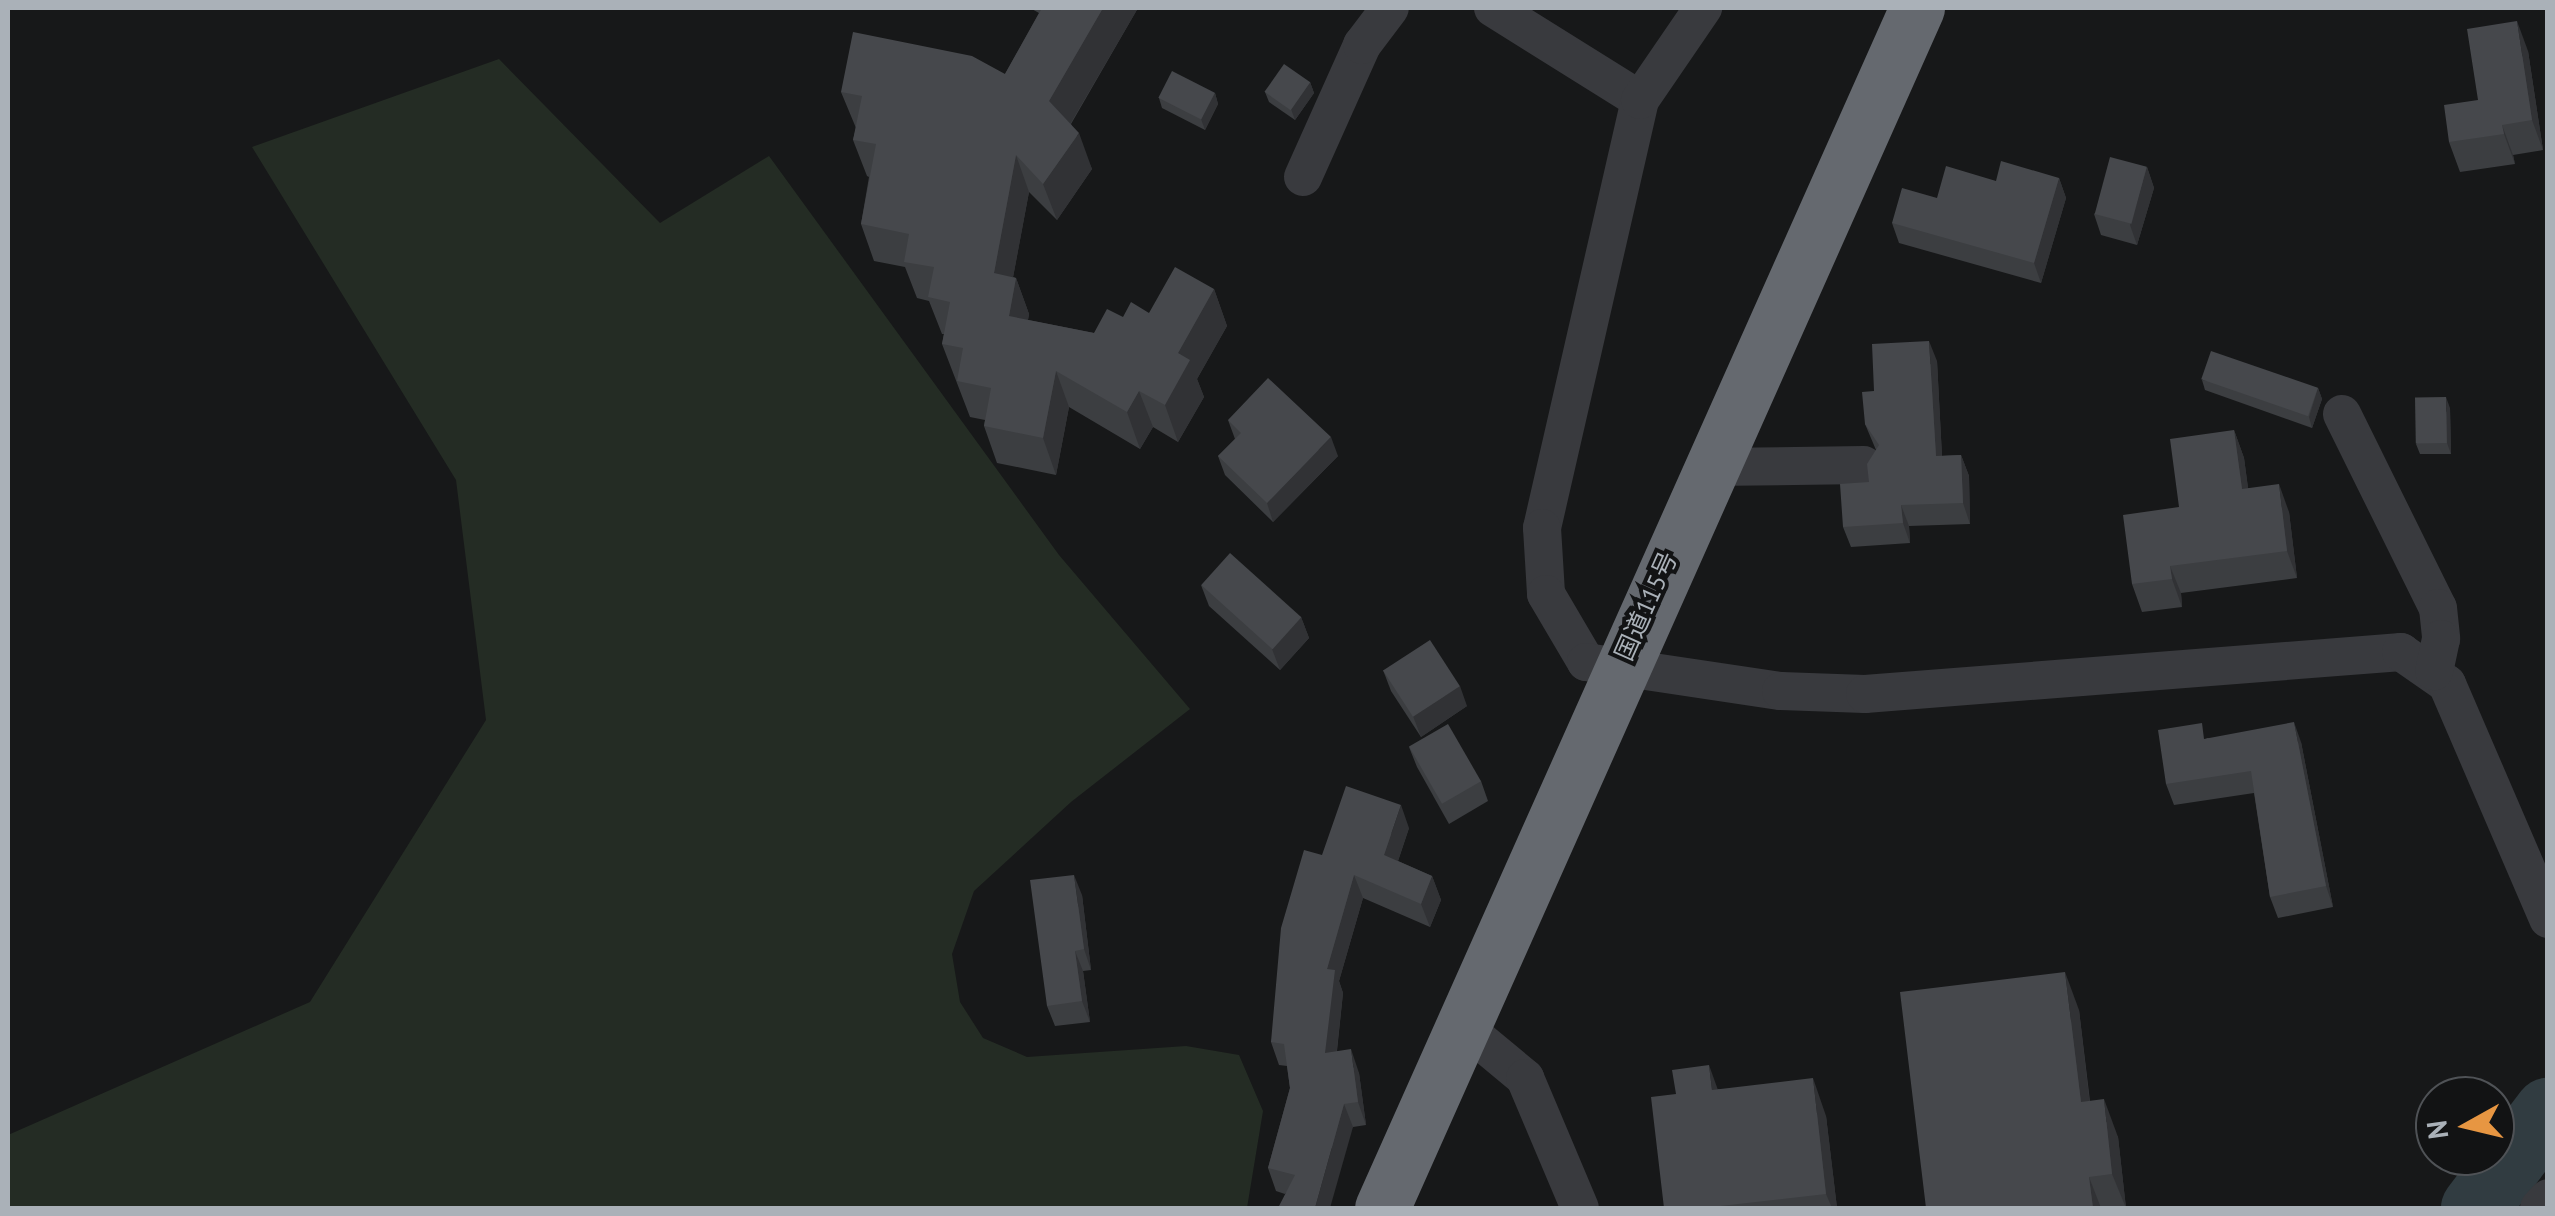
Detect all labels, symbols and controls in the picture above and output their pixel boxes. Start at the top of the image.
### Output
street label: 国道115号 [1609,547,1683,665]
north arrow [2415,1076,2515,1176]
text: N [2417,1118,2456,1142]

